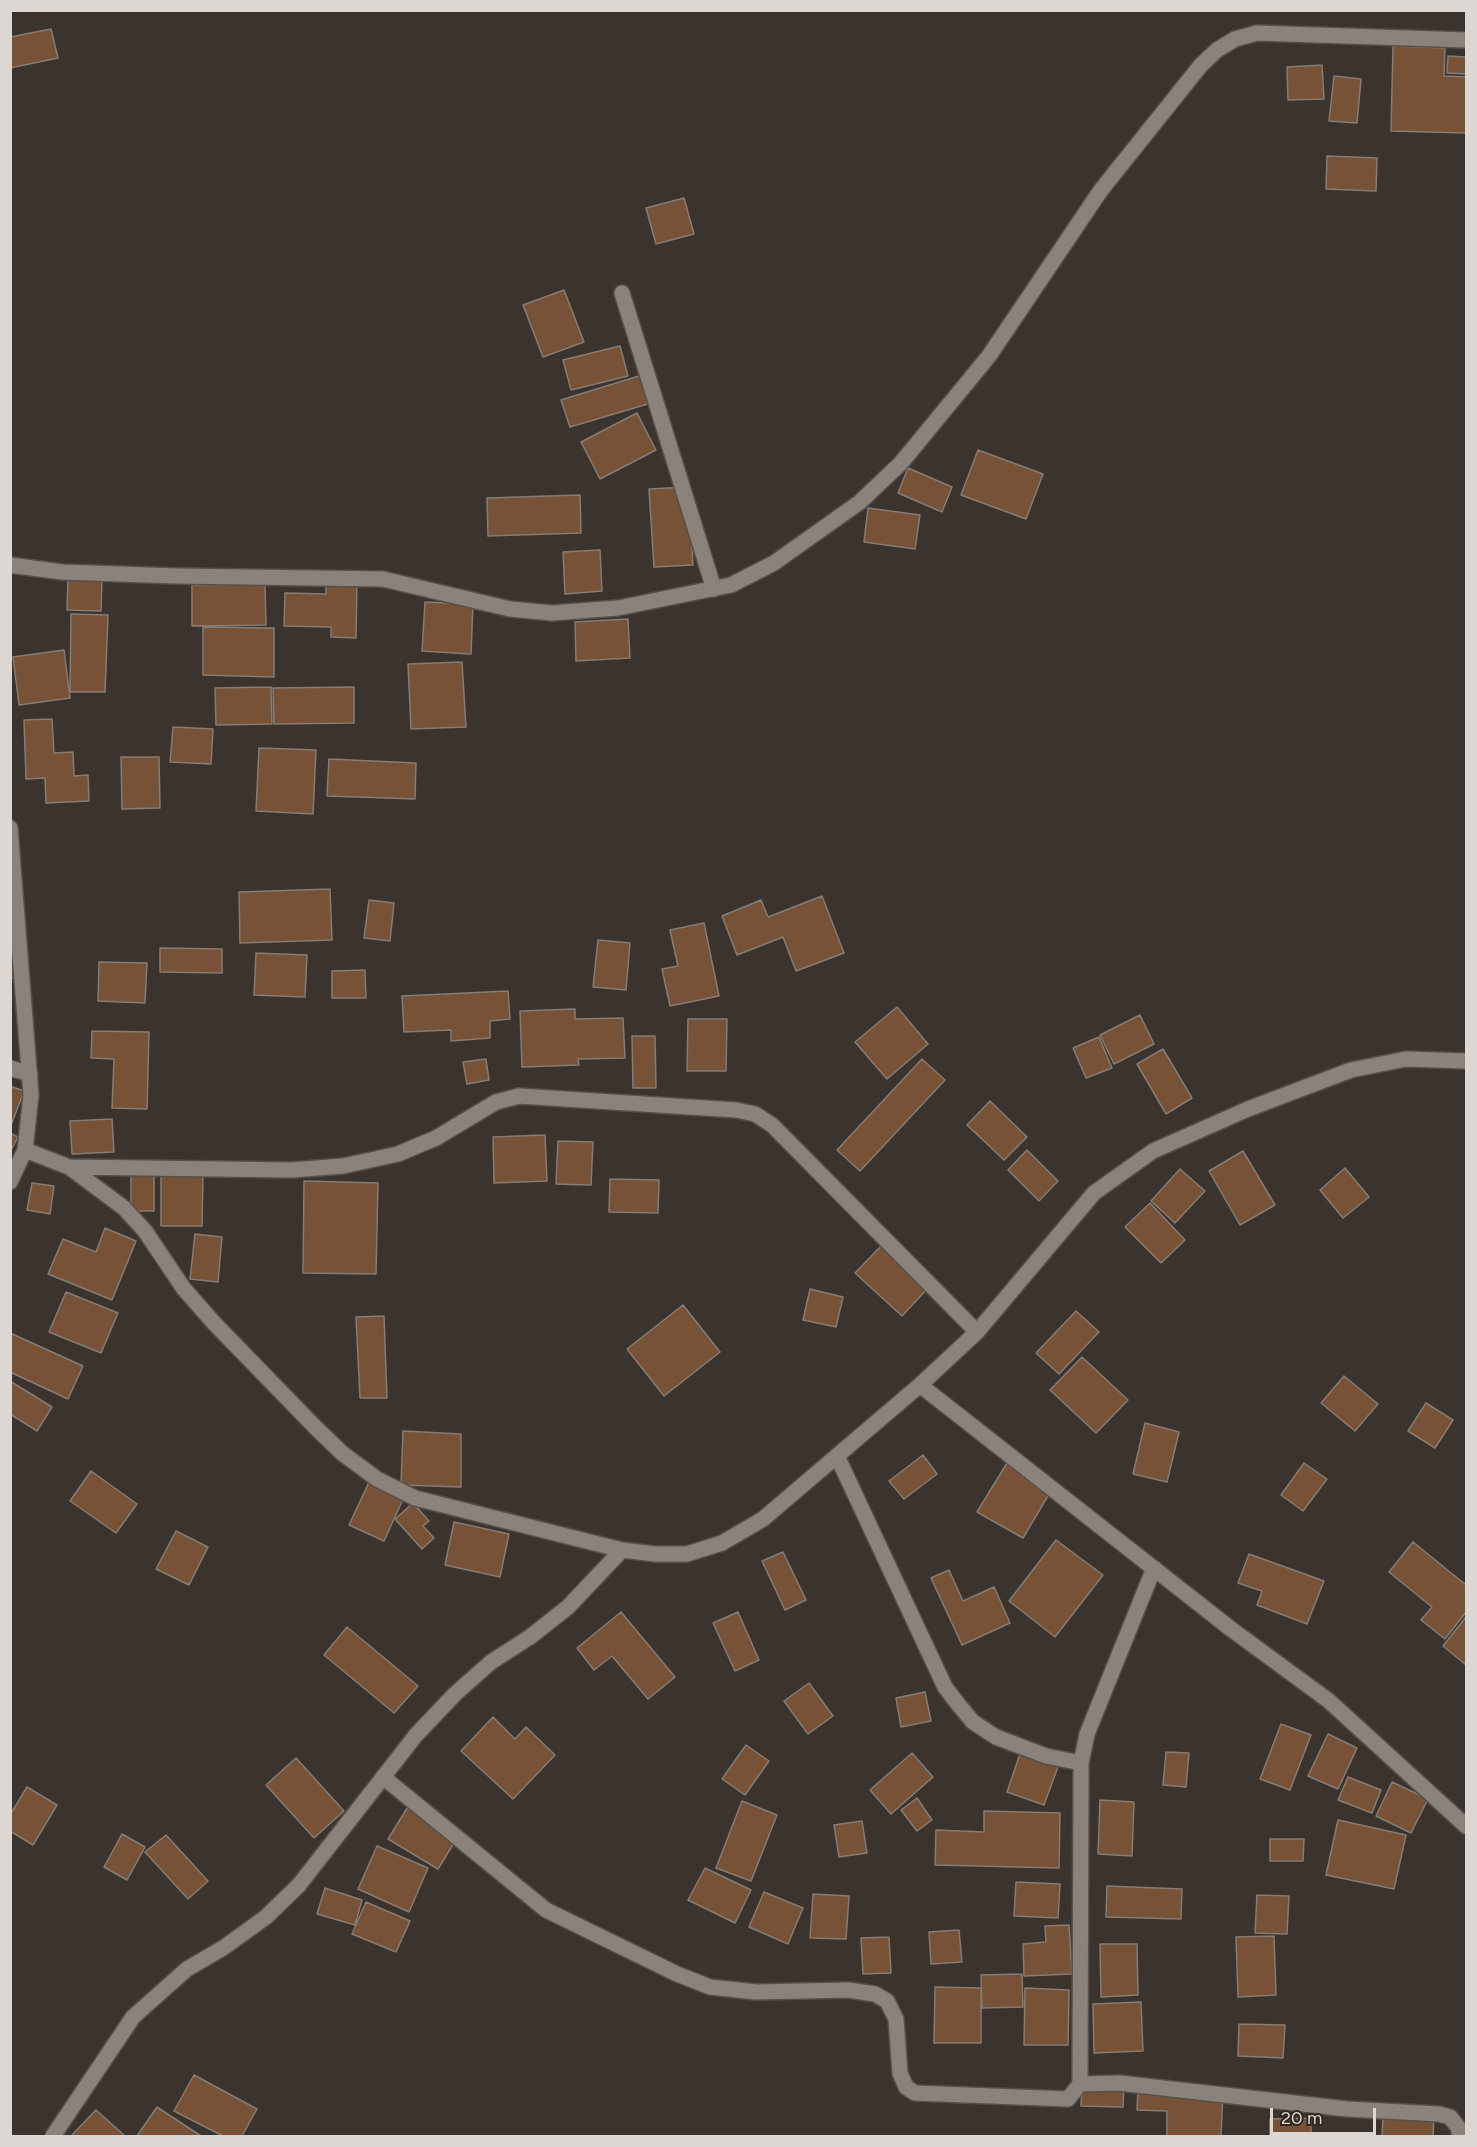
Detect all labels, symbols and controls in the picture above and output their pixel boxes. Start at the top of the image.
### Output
scale bar [1273,2096,1380,2134]
text: 20 m [1281,2107,1322,2129]

